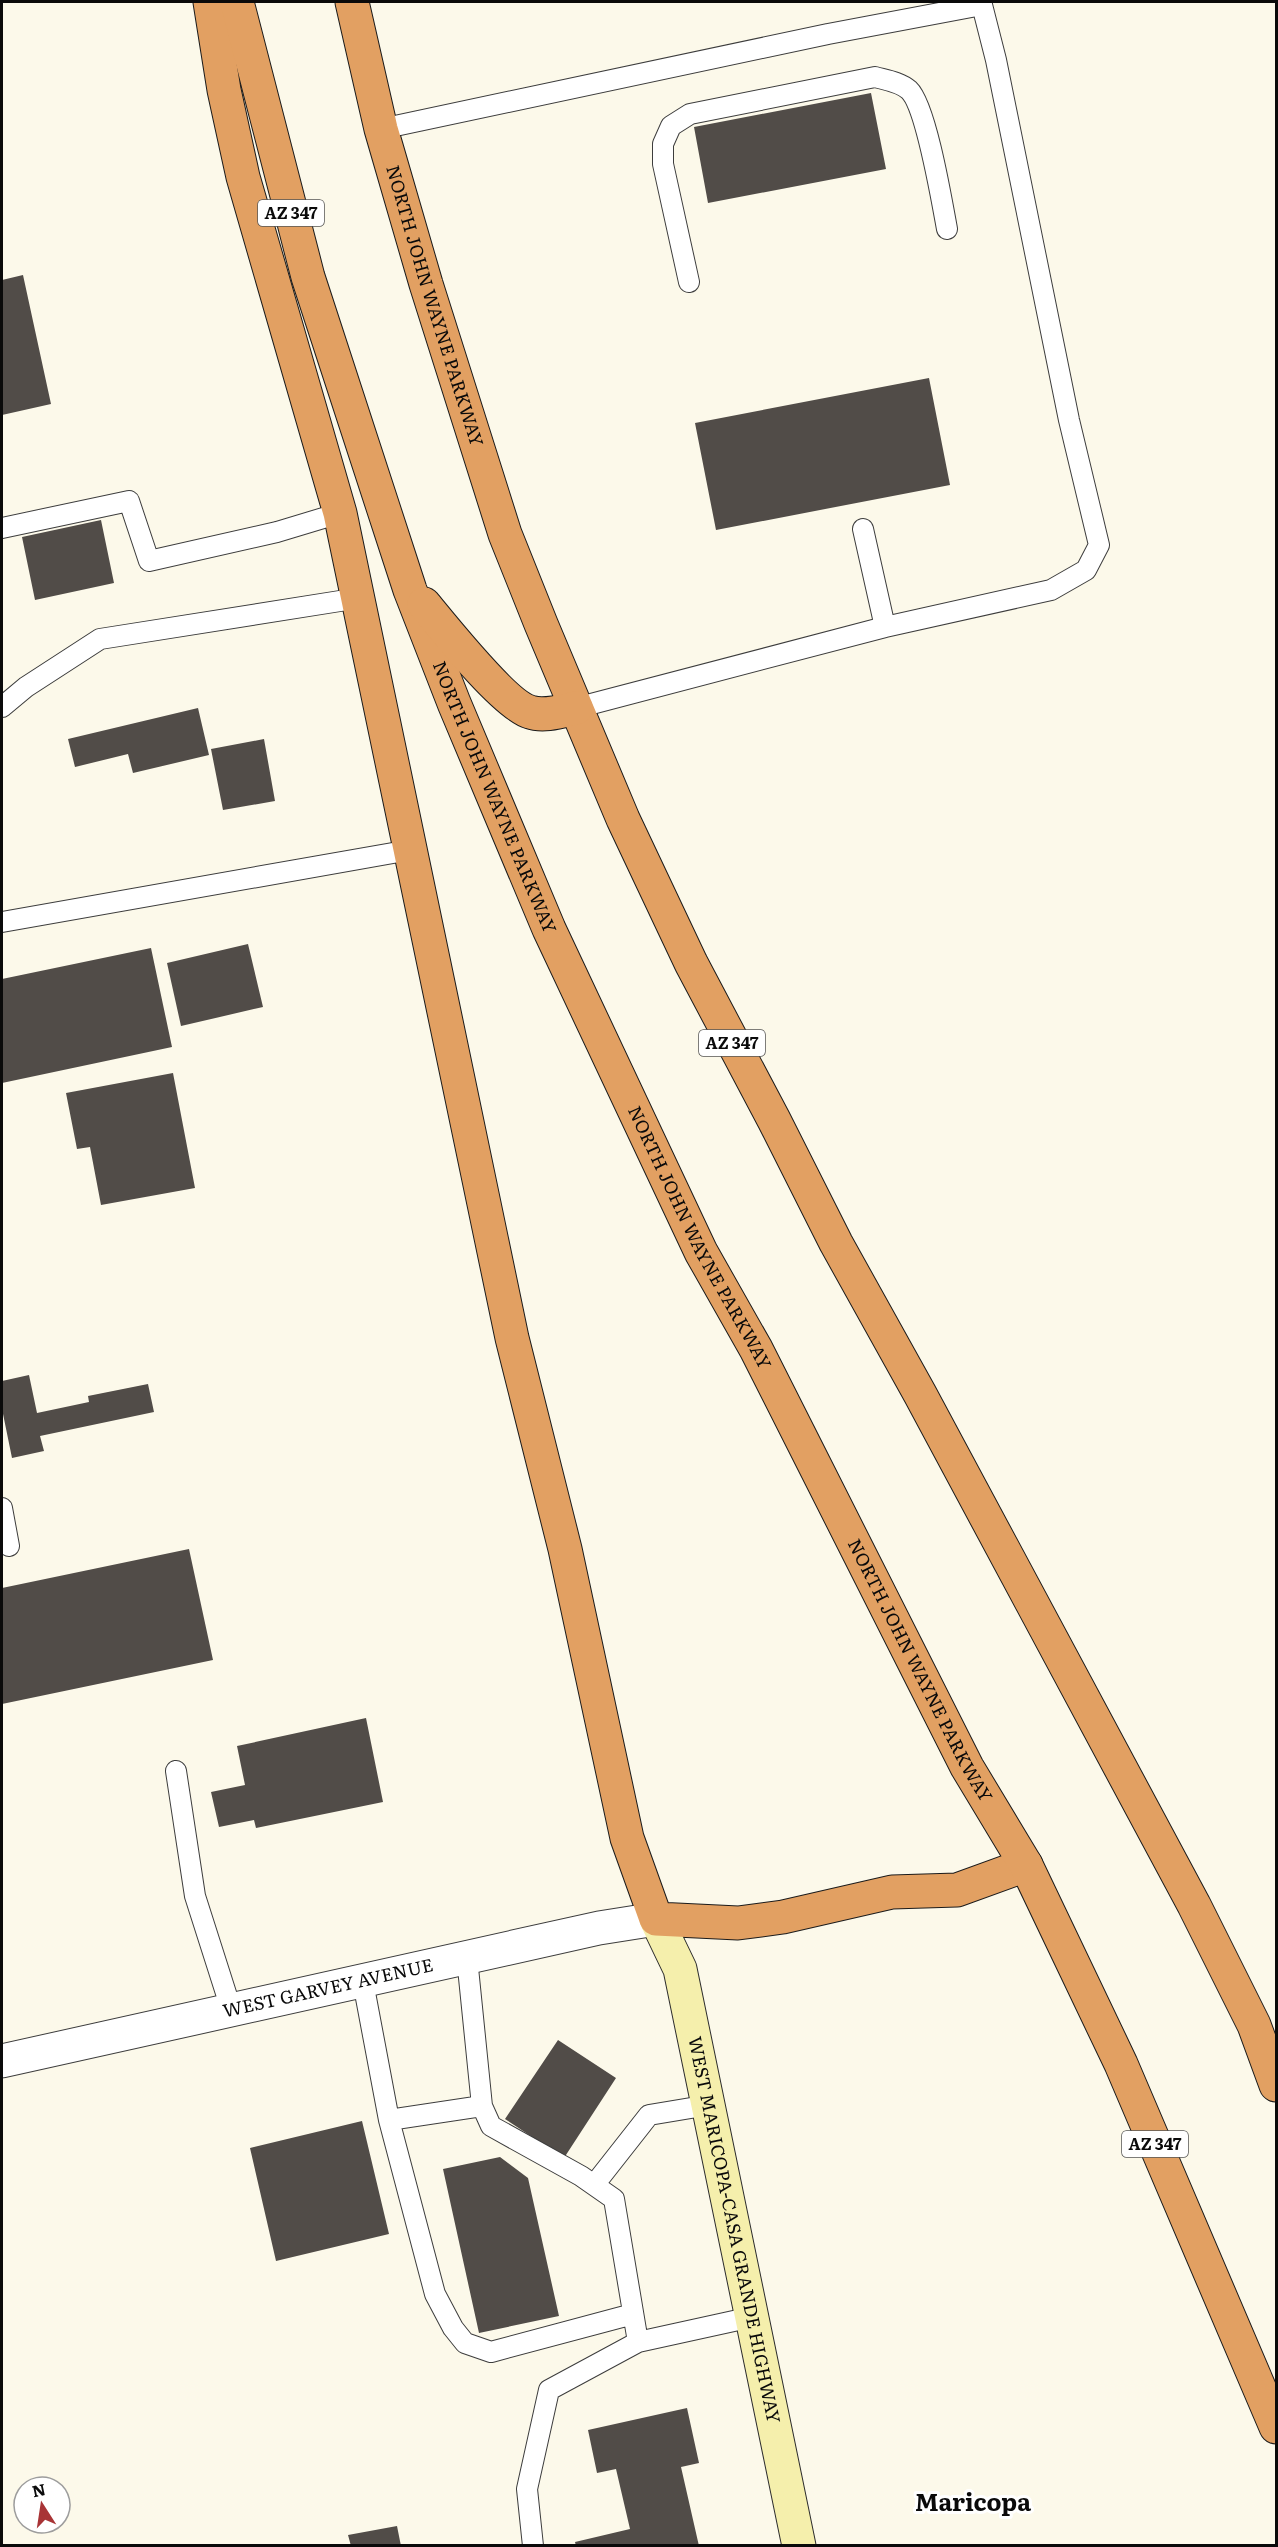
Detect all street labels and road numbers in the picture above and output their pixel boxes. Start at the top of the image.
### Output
street label: NORTH JOHN WAYNE PARKWAY [380,162,491,450]
road number: AZ 347 [258,200,324,226]
street label: NORTH JOHN WAYNE PARKWAY [427,657,564,937]
road number: AZ 347 [699,1030,765,1056]
street label: NORTH JOHN WAYNE PARKWAY [622,1101,779,1374]
street label: NORTH JOHN WAYNE PARKWAY [842,1534,1000,1807]
street label: WEST GARVEY AVENUE [220,1950,435,2023]
street label: WEST MARICOPA-CASA GRANDE HIGHWAY [682,2034,788,2426]
road number: AZ 347 [1122,2131,1188,2157]

